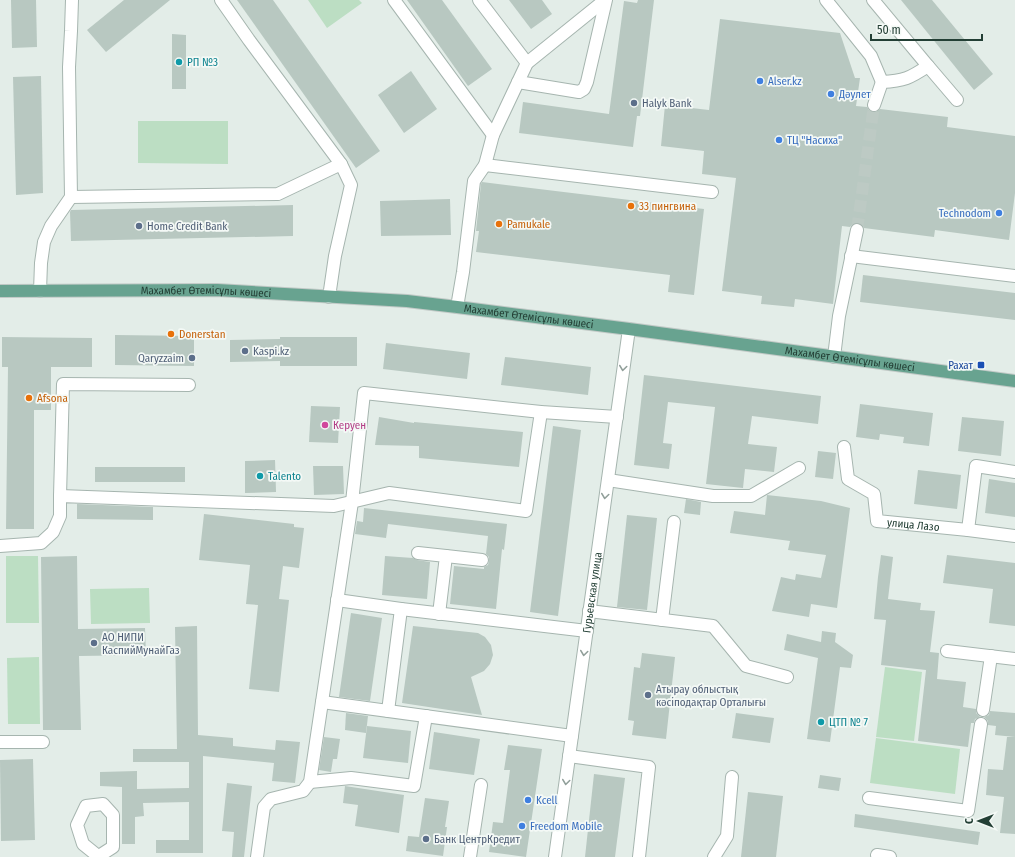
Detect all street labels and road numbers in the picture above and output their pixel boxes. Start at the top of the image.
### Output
street label: Махамбет Өтемісұлы көшесі [141,283,272,300]
street label: Махамбет Өтемісұлы көшесі [463,301,595,331]
street label: Махамбет Өтемісұлы көшесі [784,344,916,374]
street label: улица Лазо [887,516,940,534]
street label: Гурьевская улица [580,551,604,634]

